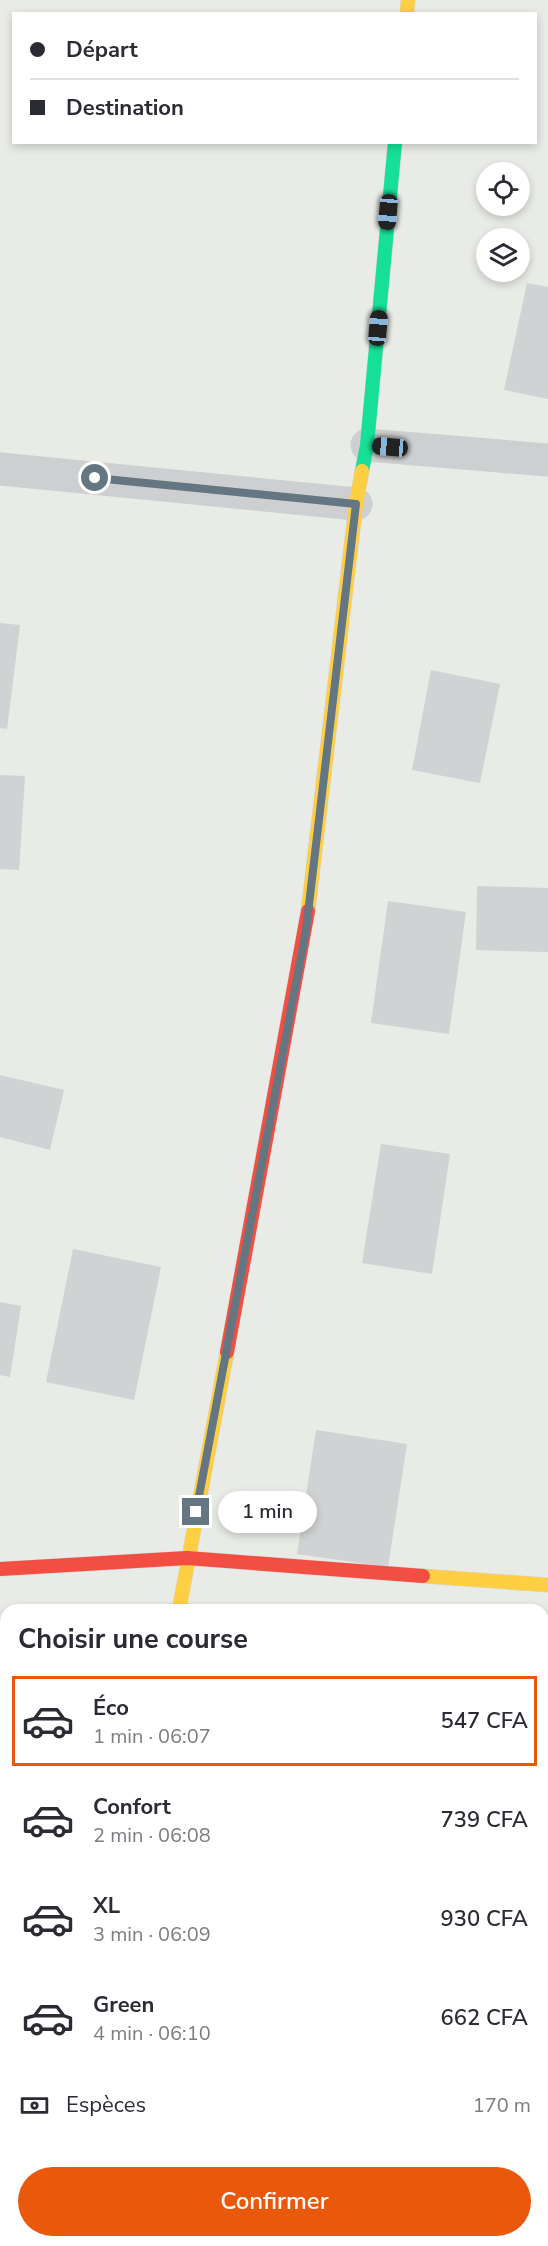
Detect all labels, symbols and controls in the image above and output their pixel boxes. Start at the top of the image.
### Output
text: Départ [66,35,138,65]
text: Destination [66,93,184,123]
map controls [476,162,530,282]
button: locate [476,162,530,216]
car [377,193,399,231]
button: layers [476,228,530,282]
car [367,309,389,347]
car [371,436,409,458]
route start [81,464,108,491]
callout: 1 min [217,1491,316,1533]
route end [182,1498,209,1525]
text: 1 min [242,1498,293,1525]
text: Choisir une course [18,1621,248,1658]
text: Éco [93,1693,129,1723]
icon: car [21,1694,75,1748]
text: 547 CFA [441,1706,528,1736]
text: 1 min · 06:07 [93,1723,211,1750]
text: Confort [93,1792,171,1822]
icon: car [21,1793,75,1847]
text: 739 CFA [441,1805,528,1835]
text: 2 min · 06:08 [93,1822,211,1849]
text: XL [93,1891,120,1921]
icon: car [21,1892,75,1946]
text: 930 CFA [441,1904,528,1934]
text: 3 min · 06:09 [93,1921,211,1948]
text: Green [93,1990,154,2020]
icon: car [21,1991,75,2045]
text: 662 CFA [441,2003,528,2033]
text: 4 min · 06:10 [93,2020,211,2047]
icon: cash [18,2089,51,2122]
text: Espèces [66,2090,146,2120]
text: 170 m [473,2092,531,2119]
button: Confirmer [18,2167,531,2236]

